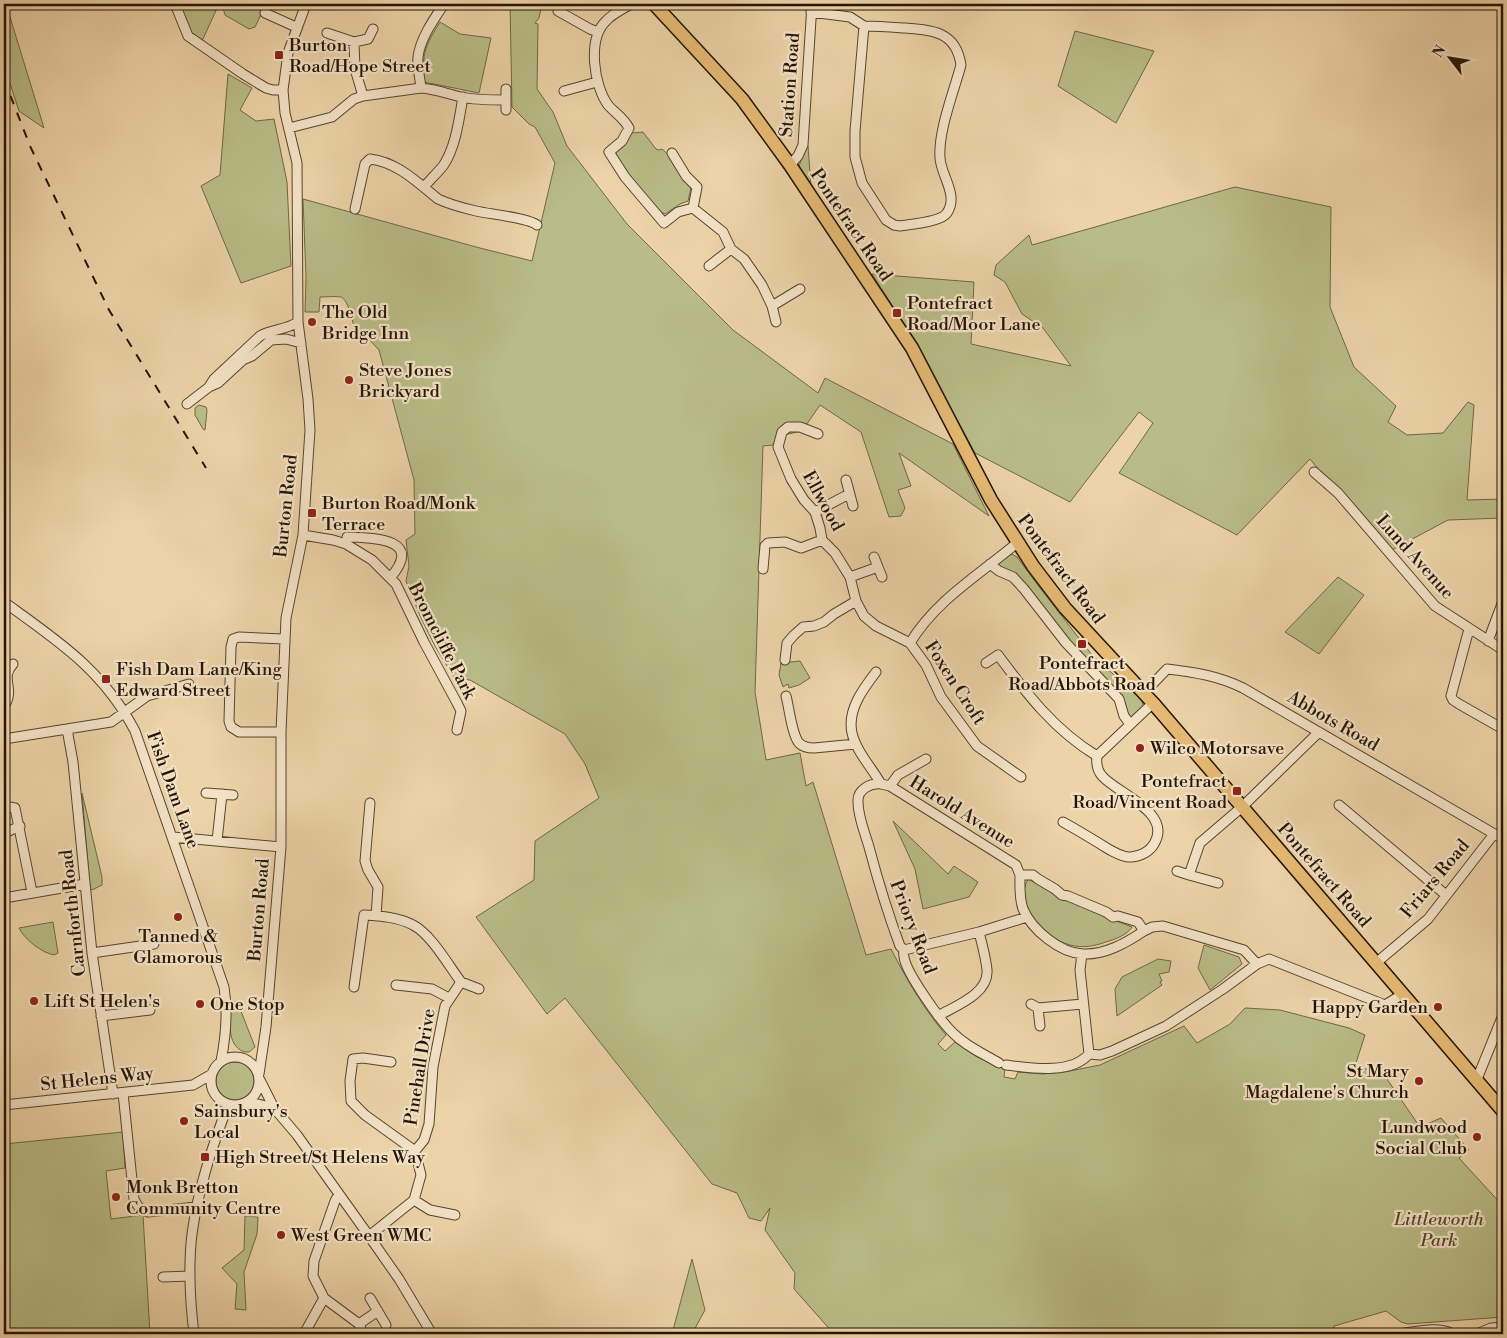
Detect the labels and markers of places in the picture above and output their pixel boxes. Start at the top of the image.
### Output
place label: Burton Road/Hope Street [288,34,431,78]
marker: Burton Road/Hope Street [273,49,285,61]
place label: Pontefract Road/Moor Lane [907,292,1041,336]
place label: The Old Bridge Inn [321,301,409,345]
marker: Pontefract Road/Moor Lane [891,307,903,319]
marker: The Old Bridge Inn [306,316,318,328]
place label: Steve Jones Brickyard [358,359,452,403]
marker: Steve Jones Brickyard [343,374,355,386]
place label: Burton Road/Monk Terrace [321,492,477,536]
marker: Burton Road/Monk Terrace [306,507,318,519]
marker: Pontefract Road/Abbots Road [1076,638,1088,650]
place label: Pontefract Road/Abbots Road [1008,652,1156,696]
place label: Fish Dam Lane/King Edward Street [116,658,283,702]
marker: Fish Dam Lane/King Edward Street [100,673,112,685]
place label: Wilco Motorsave [1149,737,1284,760]
marker: Wilco Motorsave [1134,742,1146,754]
place label: Pontefract Road/Vincent Road [1073,770,1228,814]
marker: Pontefract Road/Vincent Road [1231,785,1243,797]
marker: Tanned & Glamorous [172,911,184,923]
place label: Tanned & Glamorous [133,925,223,969]
place label: Lift St Helen's [44,990,160,1013]
place label: One Stop [210,993,285,1016]
marker: Lift St Helen's [28,995,40,1007]
place label: Happy Garden [1311,996,1428,1019]
marker: One Stop [194,998,206,1010]
marker: Happy Garden [1432,1001,1444,1013]
place label: St Mary Magdalene's Church [1245,1060,1409,1104]
marker: St Mary Magdalene's Church [1413,1075,1425,1087]
place label: Sainsbury's Local [194,1100,288,1144]
marker: Sainsbury's Local [178,1115,190,1127]
place label: Lundwood Social Club [1375,1116,1468,1160]
marker: Lundwood Social Club [1471,1131,1483,1143]
place label: High Street/St Helens Way [215,1146,425,1169]
marker: High Street/St Helens Way [199,1151,211,1163]
place label: Monk Bretton Community Centre [126,1176,281,1220]
marker: Monk Bretton Community Centre [110,1191,122,1203]
place label: West Green WMC [290,1224,432,1247]
marker: West Green WMC [275,1229,287,1241]

